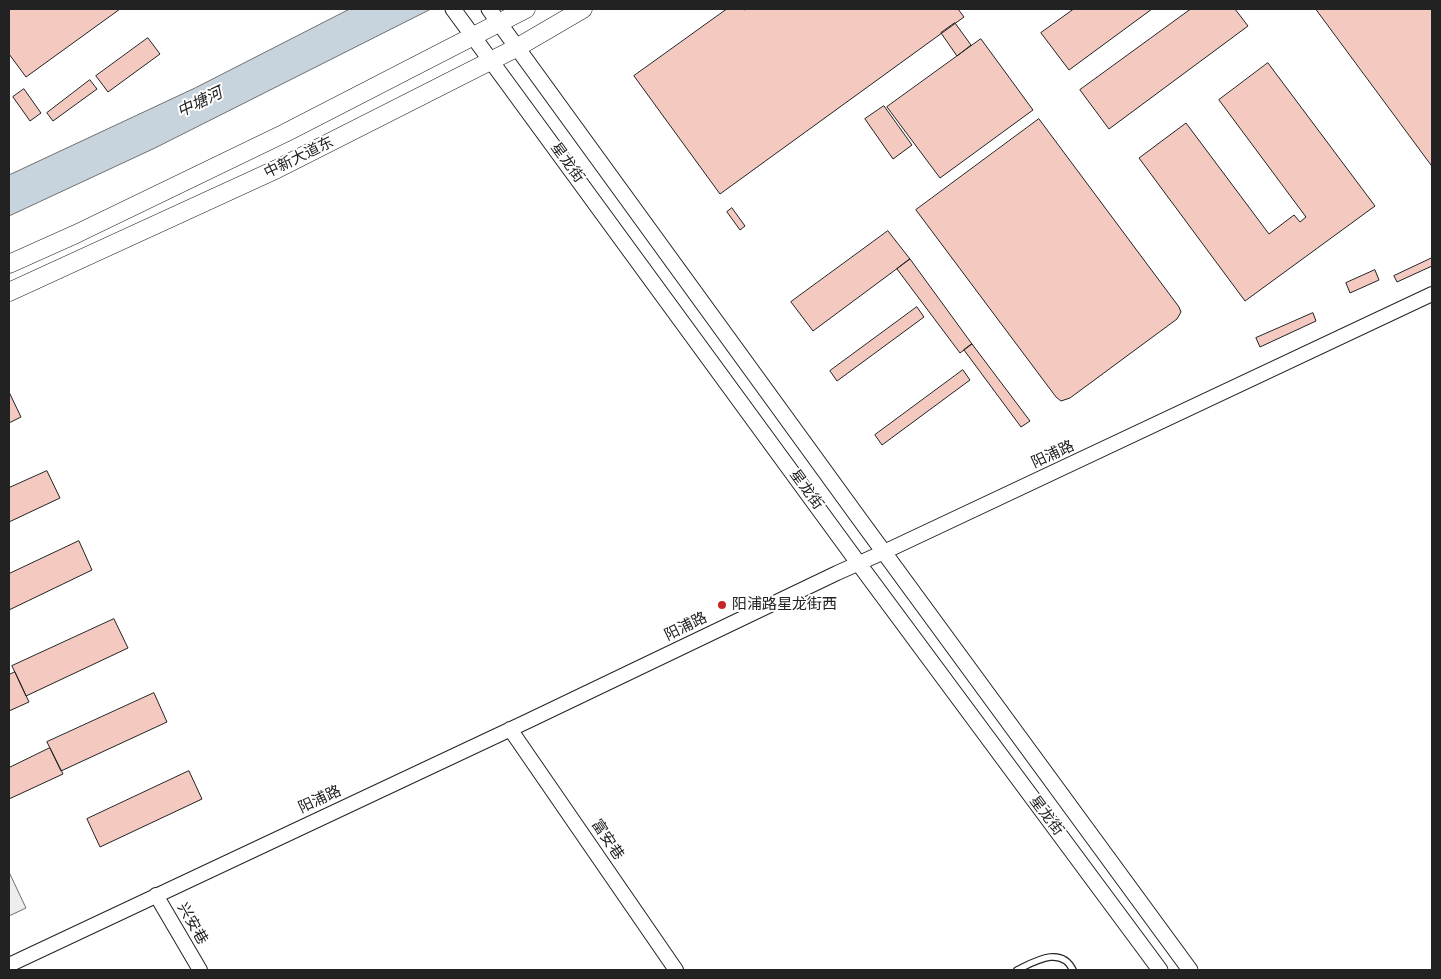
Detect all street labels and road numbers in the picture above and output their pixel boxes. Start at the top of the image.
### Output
street label: 中新大道东 [261,133,337,183]
street label: 星龙街 [546,140,588,186]
street label: 阳浦路 [1029,437,1077,473]
street label: 星龙街 [785,467,827,513]
street label: 阳浦路 [662,609,710,645]
street label: 阳浦路 [296,782,344,818]
street label: 星龙街 [1025,793,1067,839]
street label: 富安巷 [587,816,627,864]
street label: 兴安巷 [173,900,211,948]

